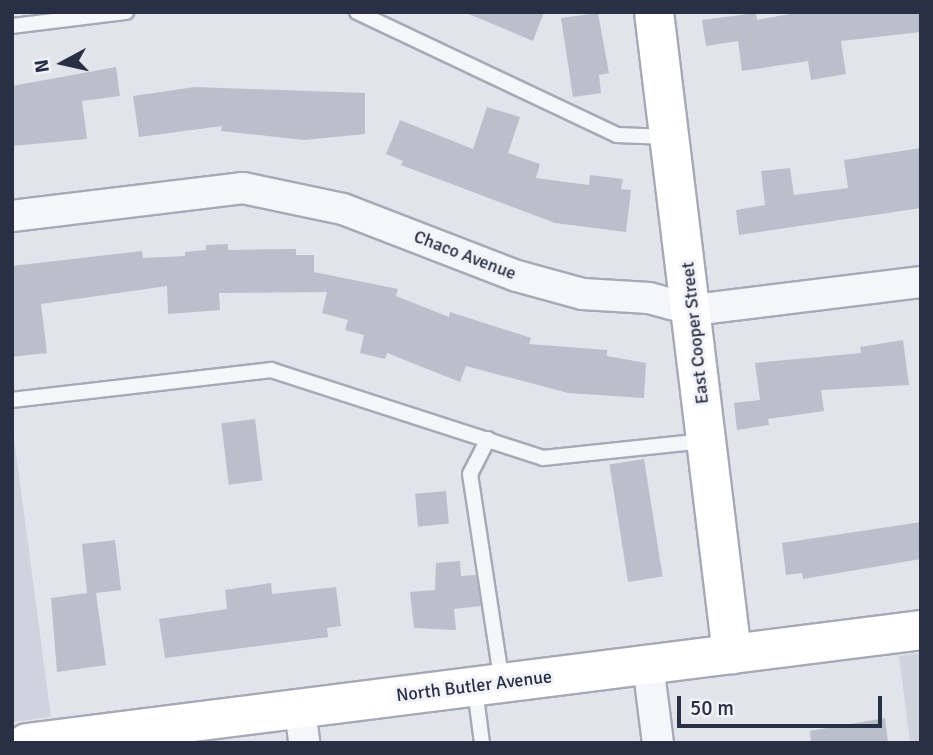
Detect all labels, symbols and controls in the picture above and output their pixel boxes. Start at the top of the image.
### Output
north arrow [28,28,98,98]
text: N [29,58,55,74]
street label: Chaco Avenue [411,226,519,284]
street label: East Cooper Street [677,261,713,405]
street label: North Butler Avenue [395,666,553,706]
scale bar [681,682,886,726]
text: 50 m [690,695,734,721]

